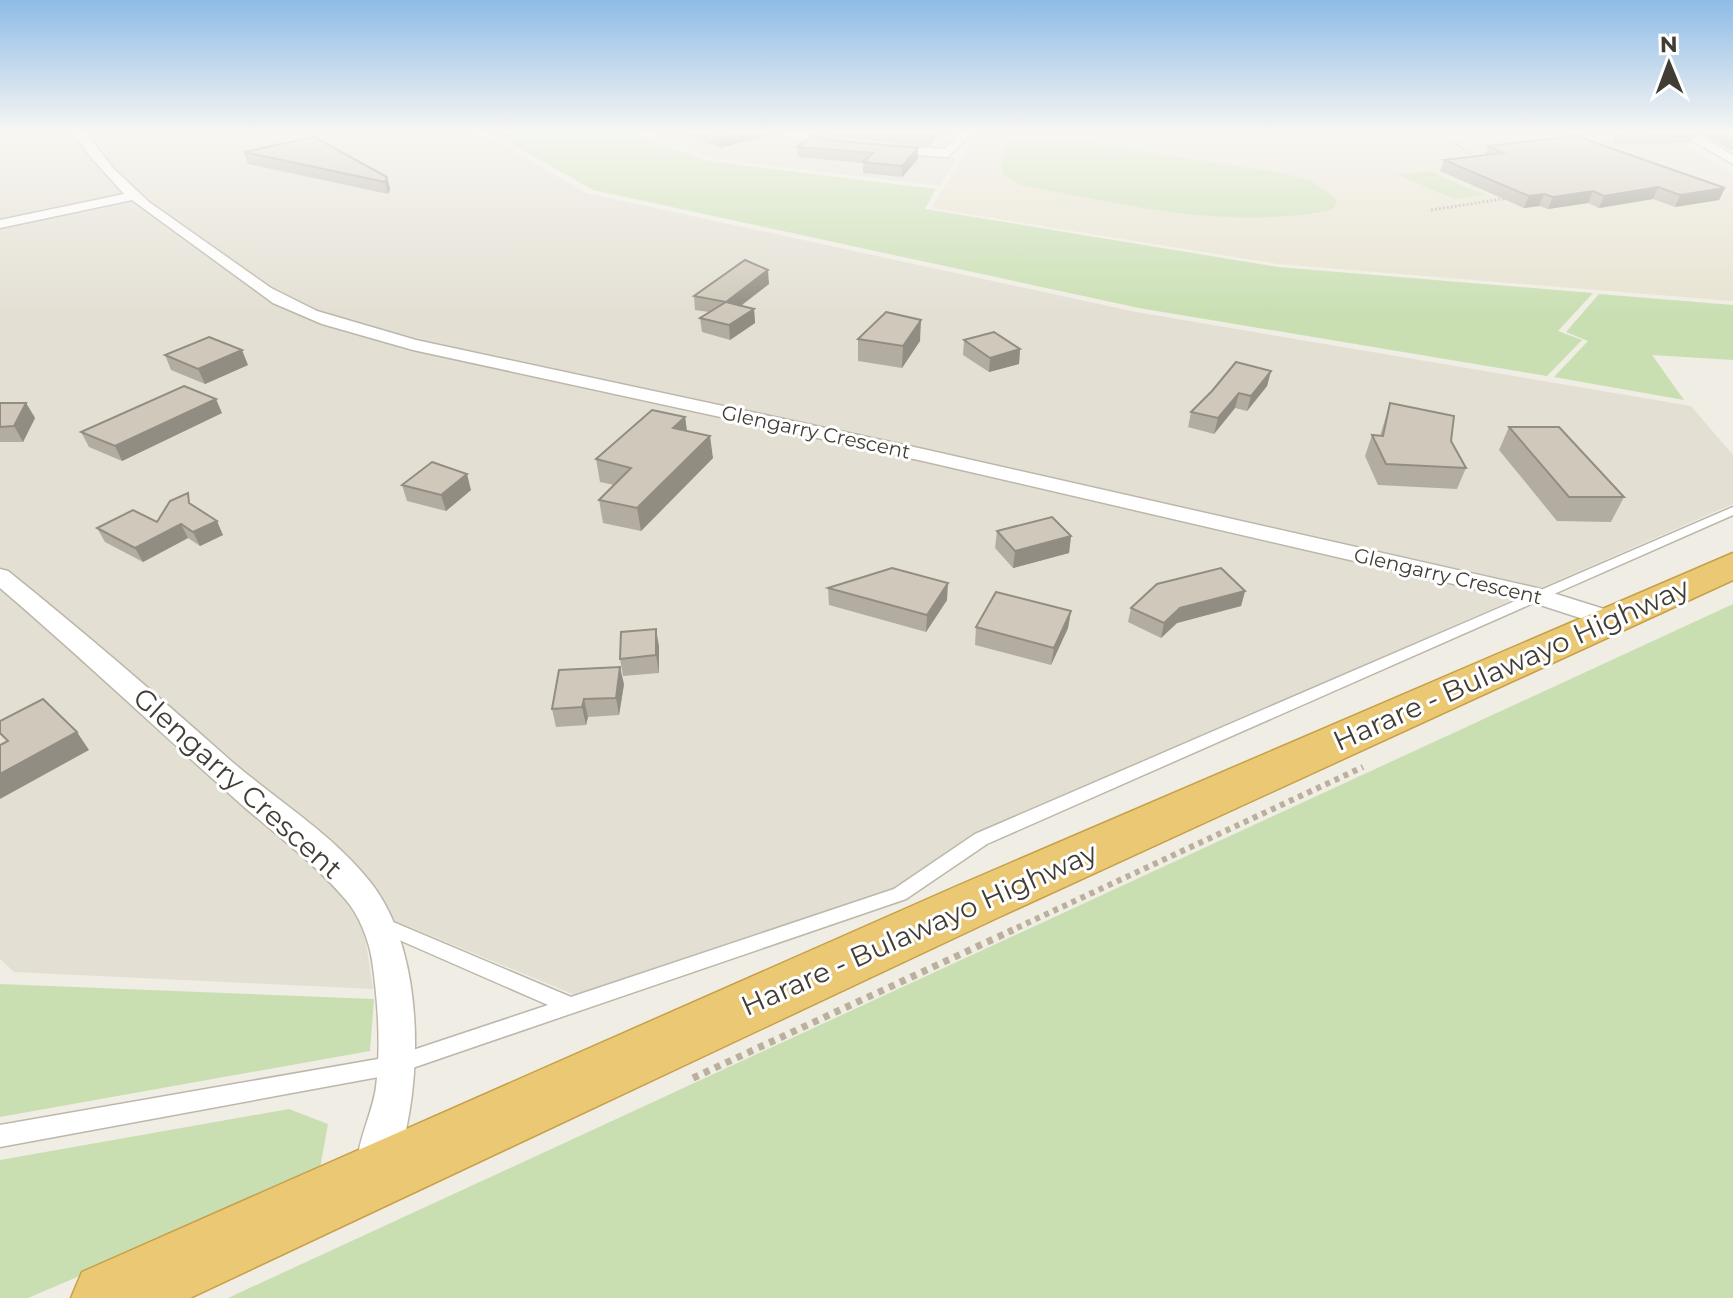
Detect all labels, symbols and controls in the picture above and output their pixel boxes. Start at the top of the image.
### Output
north arrow [1629,24,1709,104]
text: N [1660,31,1678,58]
street label: Glengarry Crescent [719,400,913,464]
street label: Glengarry Crescent [1352,543,1544,609]
street label: Harare - Bulawayo Highway [1328,570,1695,758]
street label: Glengarry Crescent [127,680,349,886]
street label: Harare - Bulawayo Highway [736,835,1103,1023]

